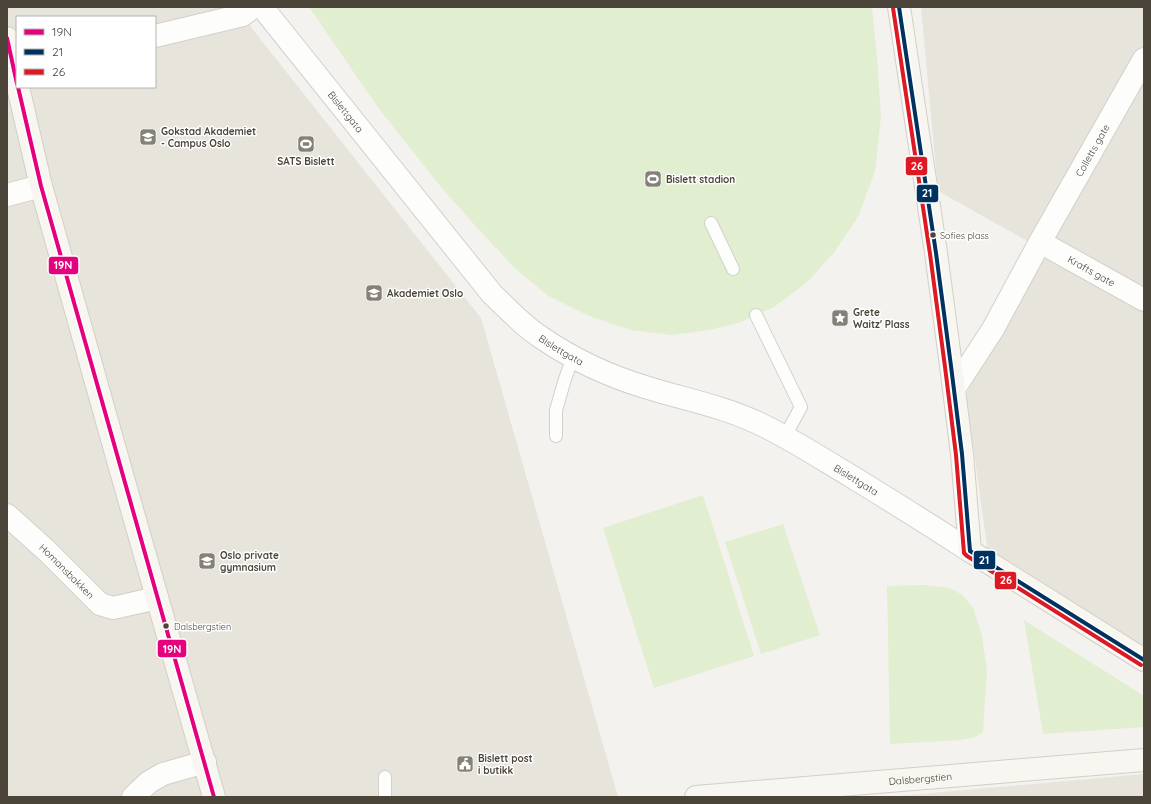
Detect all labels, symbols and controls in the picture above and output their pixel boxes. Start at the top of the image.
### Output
legend [16,16,156,88]
text: 19N [52,24,72,39]
text: 21 [52,44,63,59]
text: 26 [52,64,66,79]
street label: Bislettgata [325,88,366,135]
street label: Colletts gate [1072,121,1112,179]
place label: Gokstad Akademiet - Campus Oslo [161,125,256,150]
school or university icon: Gokstad Akademiet - Campus Oslo [138,127,158,147]
sports icon: SATS Bislett [296,134,316,154]
place label: SATS Bislett [277,155,335,168]
line badge: 26 [905,156,928,176]
text: 26 [911,159,923,173]
sports icon: Bislett stadion [643,169,663,189]
place label: Bislett stadion [666,173,735,186]
line badge: 21 [916,184,939,203]
text: 21 [922,186,932,200]
marker: Sofies plass [928,230,938,240]
place label: Sofies plass [940,230,989,241]
street label: Krafts gate [1065,252,1118,289]
line badge: 19N [48,256,79,275]
text: 19N [54,258,72,272]
school or university icon: Akademiet Oslo [364,283,384,303]
place label: Akademiet Oslo [387,287,463,300]
place label: Grete Waitz' Plass [853,306,910,331]
place icon: Grete Waitz' Plass [830,308,850,328]
street label: Bislettgata [536,331,586,368]
street label: Bislettgata [832,461,881,498]
street label: Homansbakken [36,541,97,601]
place label: Oslo private gymnasium [220,549,279,574]
line badge: 21 [973,550,996,570]
school or university icon: Oslo private gymnasium [197,551,217,571]
text: 21 [979,553,989,567]
line badge: 26 [994,571,1017,590]
text: 26 [1000,573,1012,587]
marker: Dalsbergstien [161,621,171,631]
place label: Dalsbergstien [174,621,231,632]
line badge: 19N [157,639,187,658]
text: 19N [163,642,181,656]
place label: Bislett post i butikk [478,752,533,777]
public building icon: Bislett post i butikk [455,754,475,774]
street label: Dalsbergstien [888,769,952,788]

